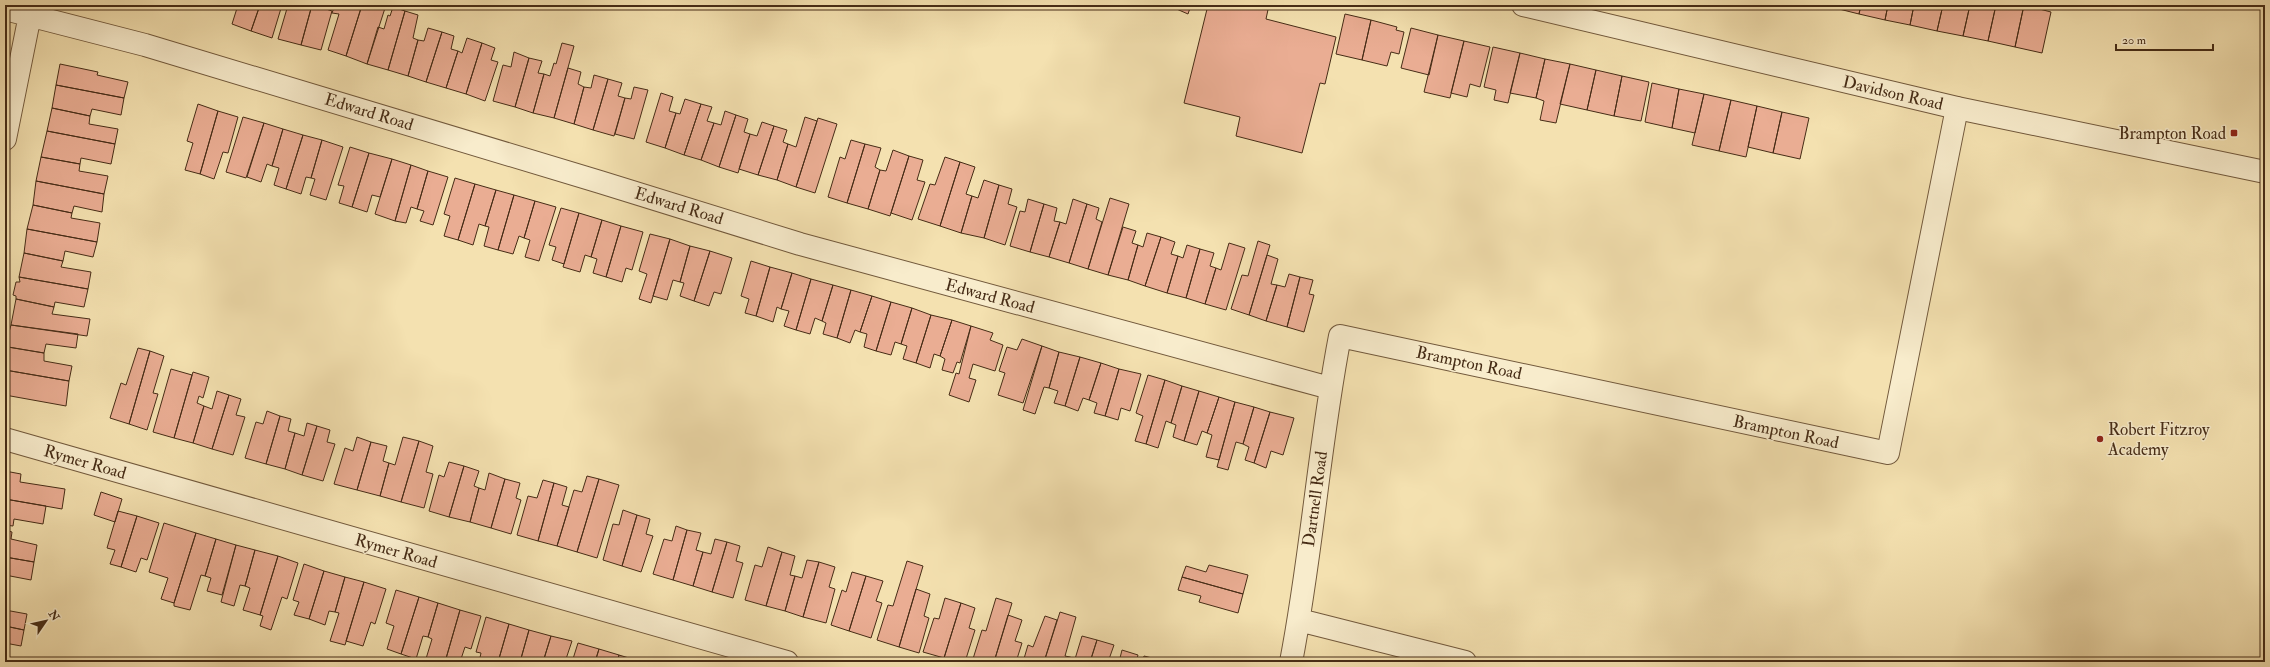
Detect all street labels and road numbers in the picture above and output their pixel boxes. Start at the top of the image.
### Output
street label: Davidson Road [1841,71,1946,115]
street label: Edward Road [322,89,417,136]
street label: Edward Road [632,183,727,230]
street label: Edward Road [943,274,1038,318]
street label: Brampton Road [1414,342,1524,386]
street label: Brampton Road [1731,411,1841,455]
street label: Rymer Road [41,440,129,485]
street label: Dartnell Road [1298,449,1332,548]
street label: Rymer Road [352,529,440,574]

